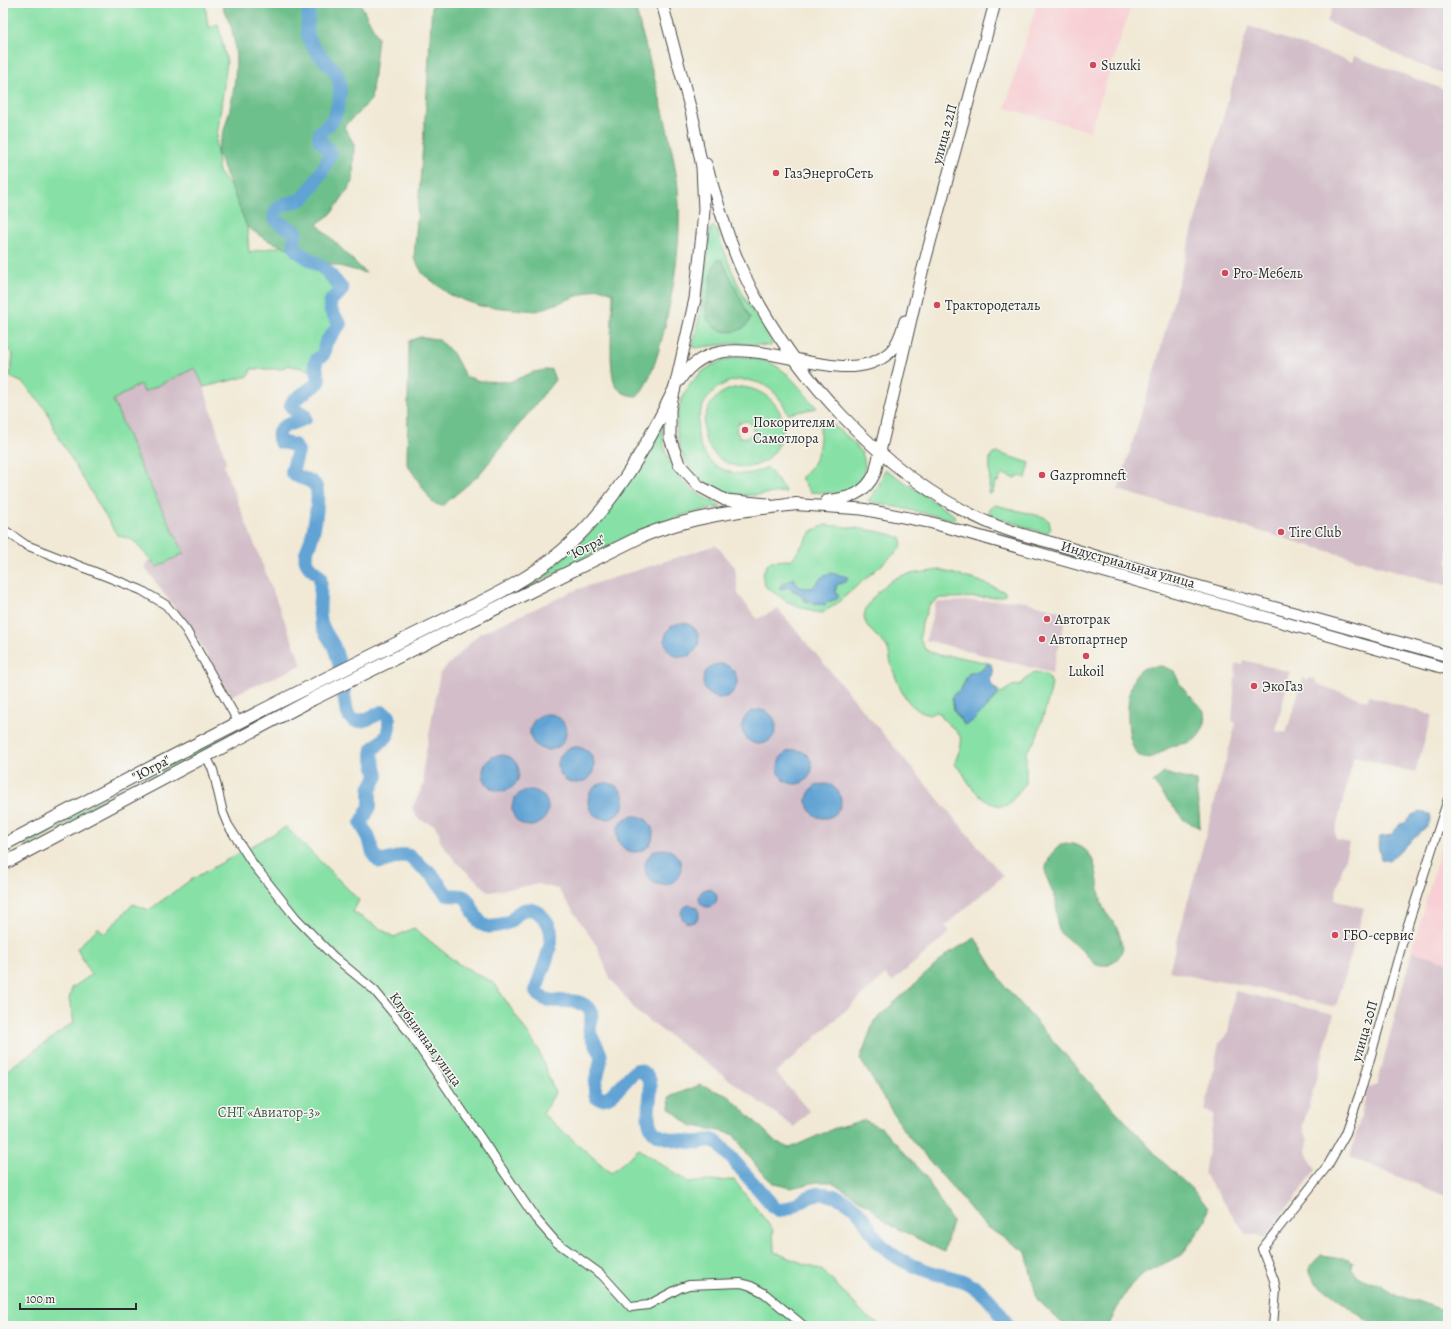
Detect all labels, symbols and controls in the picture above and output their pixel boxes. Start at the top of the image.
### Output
place label: Suzuki [1101,56,1141,75]
marker: Suzuki [1088,60,1098,70]
street label: улица 22П [927,102,962,167]
place label: ГазЭнергоСеть [784,164,873,183]
marker: ГазЭнергоСеть [771,168,781,178]
place label: Pro-Мебель [1233,264,1303,283]
marker: Pro-Мебель [1220,268,1230,278]
place label: Трактородеталь [945,296,1040,315]
marker: Трактородеталь [932,300,942,310]
place label: Покорителям Самотлора [753,413,835,448]
marker: Покорителям Самотлора [740,425,750,435]
place label: Gazpromneft [1050,466,1127,485]
marker: Gazpromneft [1037,470,1047,480]
place label: Tire Club [1289,523,1341,542]
marker: Tire Club [1276,527,1286,537]
street label: "Югра" [564,530,609,565]
street label: Индустриальная улица [1059,536,1198,593]
place label: Автотрак [1054,610,1110,629]
marker: Автотрак [1042,614,1052,624]
place label: Автопартнер [1049,630,1128,649]
marker: Автопартнер [1037,634,1047,644]
marker: Lukoil [1081,651,1091,661]
place label: Lukoil [1068,662,1104,681]
place label: ЭкоГаз [1262,677,1303,696]
marker: ЭкоГаз [1249,681,1259,691]
street label: "Югра" [129,750,174,786]
place label: ГБО-сервис [1343,926,1414,945]
marker: ГБО-сервис [1330,930,1340,940]
street label: Клубничная улица [385,988,467,1091]
street label: улица 20П [1346,998,1382,1065]
park label: СНТ «Авиатор-3» [218,1103,320,1122]
scale bar [20,1285,136,1311]
text: 100 m [26,1291,55,1307]

